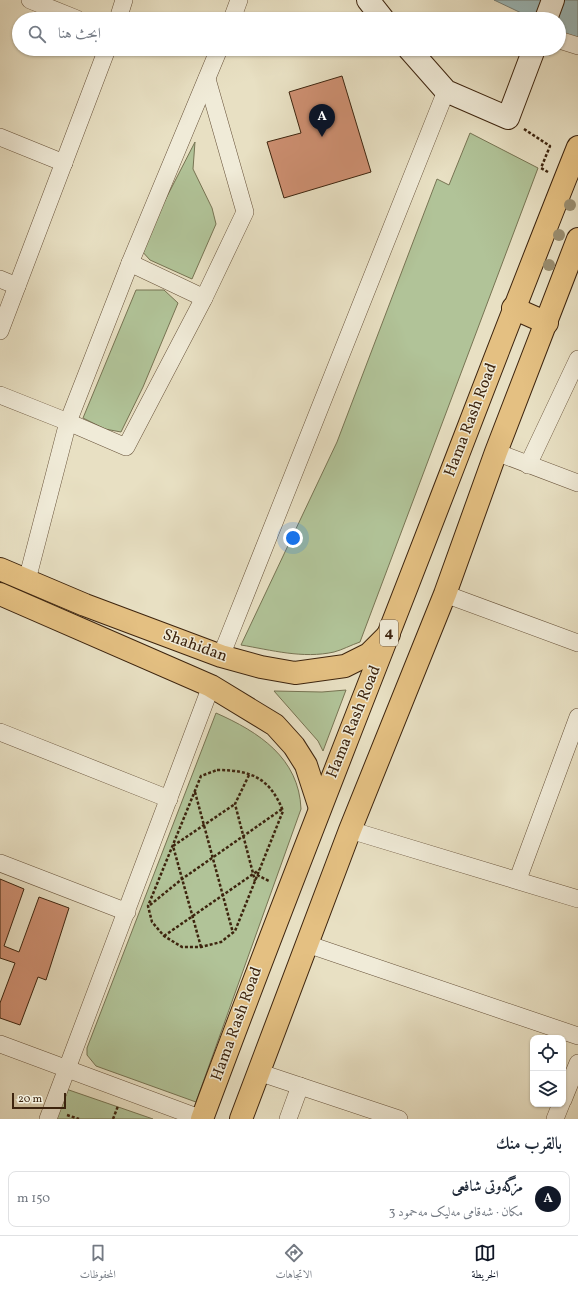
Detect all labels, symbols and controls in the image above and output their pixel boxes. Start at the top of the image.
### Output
search box [12,12,566,56]
icon: search [26,23,48,45]
text: ابحث هنا [58,24,101,45]
pin: A [309,104,335,137]
street label: Hama Rash Road [439,360,503,480]
your location [283,528,303,548]
road number: 4 [380,620,398,646]
street label: Shahidan [160,624,230,668]
street label: Hama Rash Road [321,662,387,782]
street label: Hama Rash Road [206,964,268,1084]
map controls [530,1035,566,1107]
button: locate [530,1035,566,1071]
button: layers [530,1071,566,1107]
scale bar [12,1091,66,1110]
text: 20 m [18,1092,42,1107]
text: بالقرب منك [496,1133,562,1156]
text: مزگەوتی شافعی [452,1177,523,1198]
text: 150 m [17,1190,50,1208]
text: A [543,1190,553,1208]
text: مكان · شەقامی مەلیک مەحمود 3 [389,1204,523,1222]
tab: المحفوظات [80,1242,116,1285]
tab: الاتجاهات [275,1242,312,1285]
tab: الخريطة [472,1242,498,1285]

